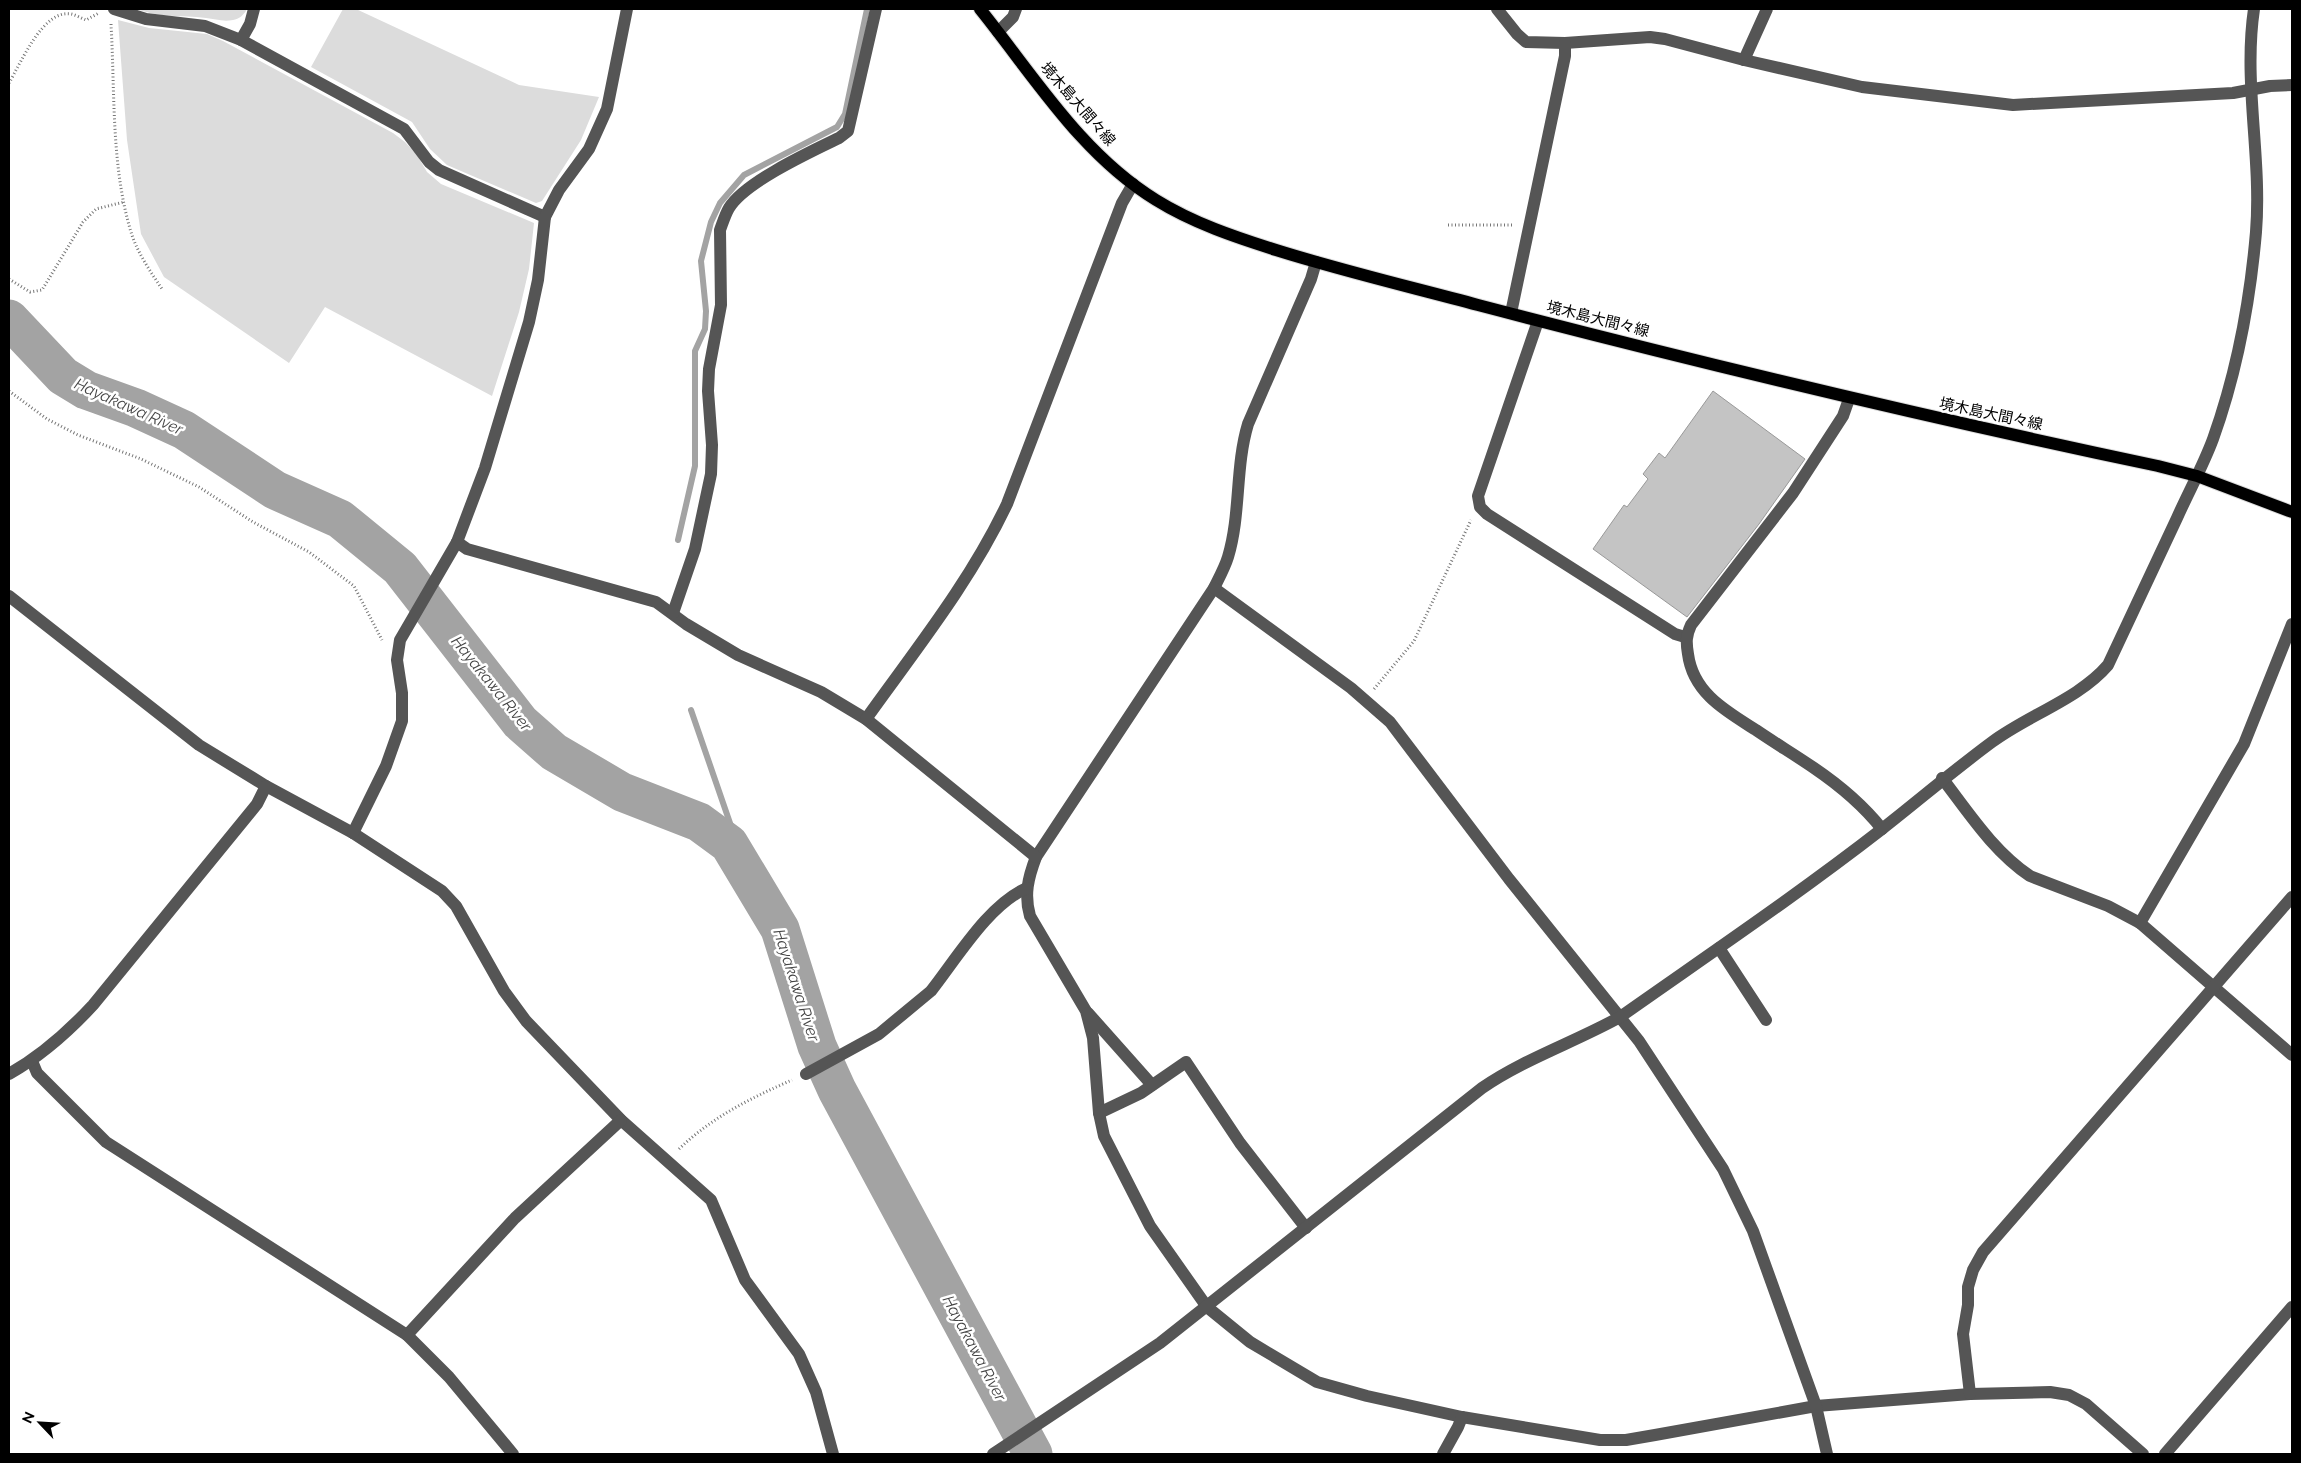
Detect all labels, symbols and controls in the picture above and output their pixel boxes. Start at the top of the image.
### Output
street label: 境木島大間々線 [1037,58,1119,150]
street label: 境木島大間々線 [1545,298,1651,340]
water label: Hayakawa River [72,374,186,439]
street label: 境木島大間々線 [1938,394,2044,434]
water label: Hayakawa River [447,632,536,735]
water label: Hayakawa River [769,927,824,1044]
water label: Hayakawa River [939,1292,1011,1405]
north arrow [15,1398,65,1448]
text: N [19,1409,38,1426]

